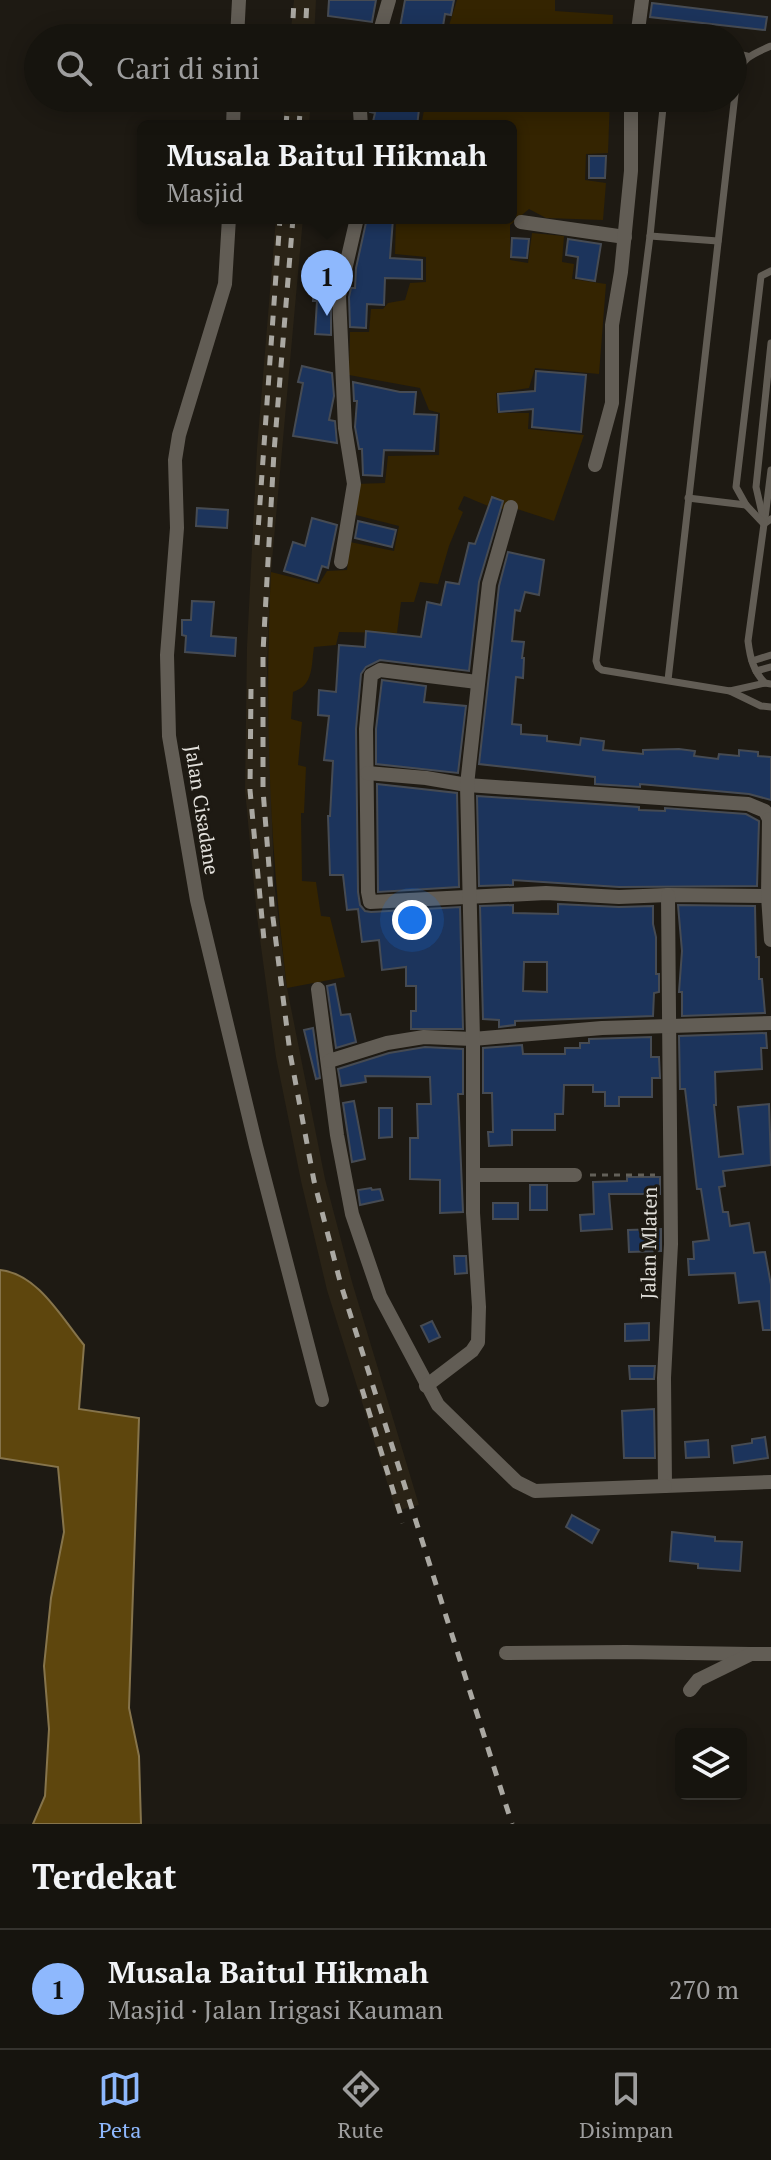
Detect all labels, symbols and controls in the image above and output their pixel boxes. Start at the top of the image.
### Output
search box [24,24,747,112]
icon: search [52,46,96,90]
text: Cari di sini [116,48,260,88]
popup [137,120,517,224]
text: Musala Baitul Hikmah [167,135,487,175]
text: Masjid [167,175,243,209]
pin: 1 [301,250,353,316]
street label: Jalan Cisadane [179,743,226,877]
your location [392,900,432,940]
street label: Jalan Mlaten [634,1186,663,1300]
map controls [675,1728,747,1800]
button: layers [675,1728,747,1800]
text: Terdekat [32,1854,177,1899]
text: Musala Baitul Hikmah [108,1952,429,1992]
text: 1 [51,1972,65,2006]
text: 270 m [669,1972,739,2006]
text: Masjid · Jalan Irigasi Kauman [108,1992,443,2026]
tab: Peta [98,2067,142,2144]
tab: Rute [338,2067,383,2144]
tab: Disimpan [579,2067,673,2144]

